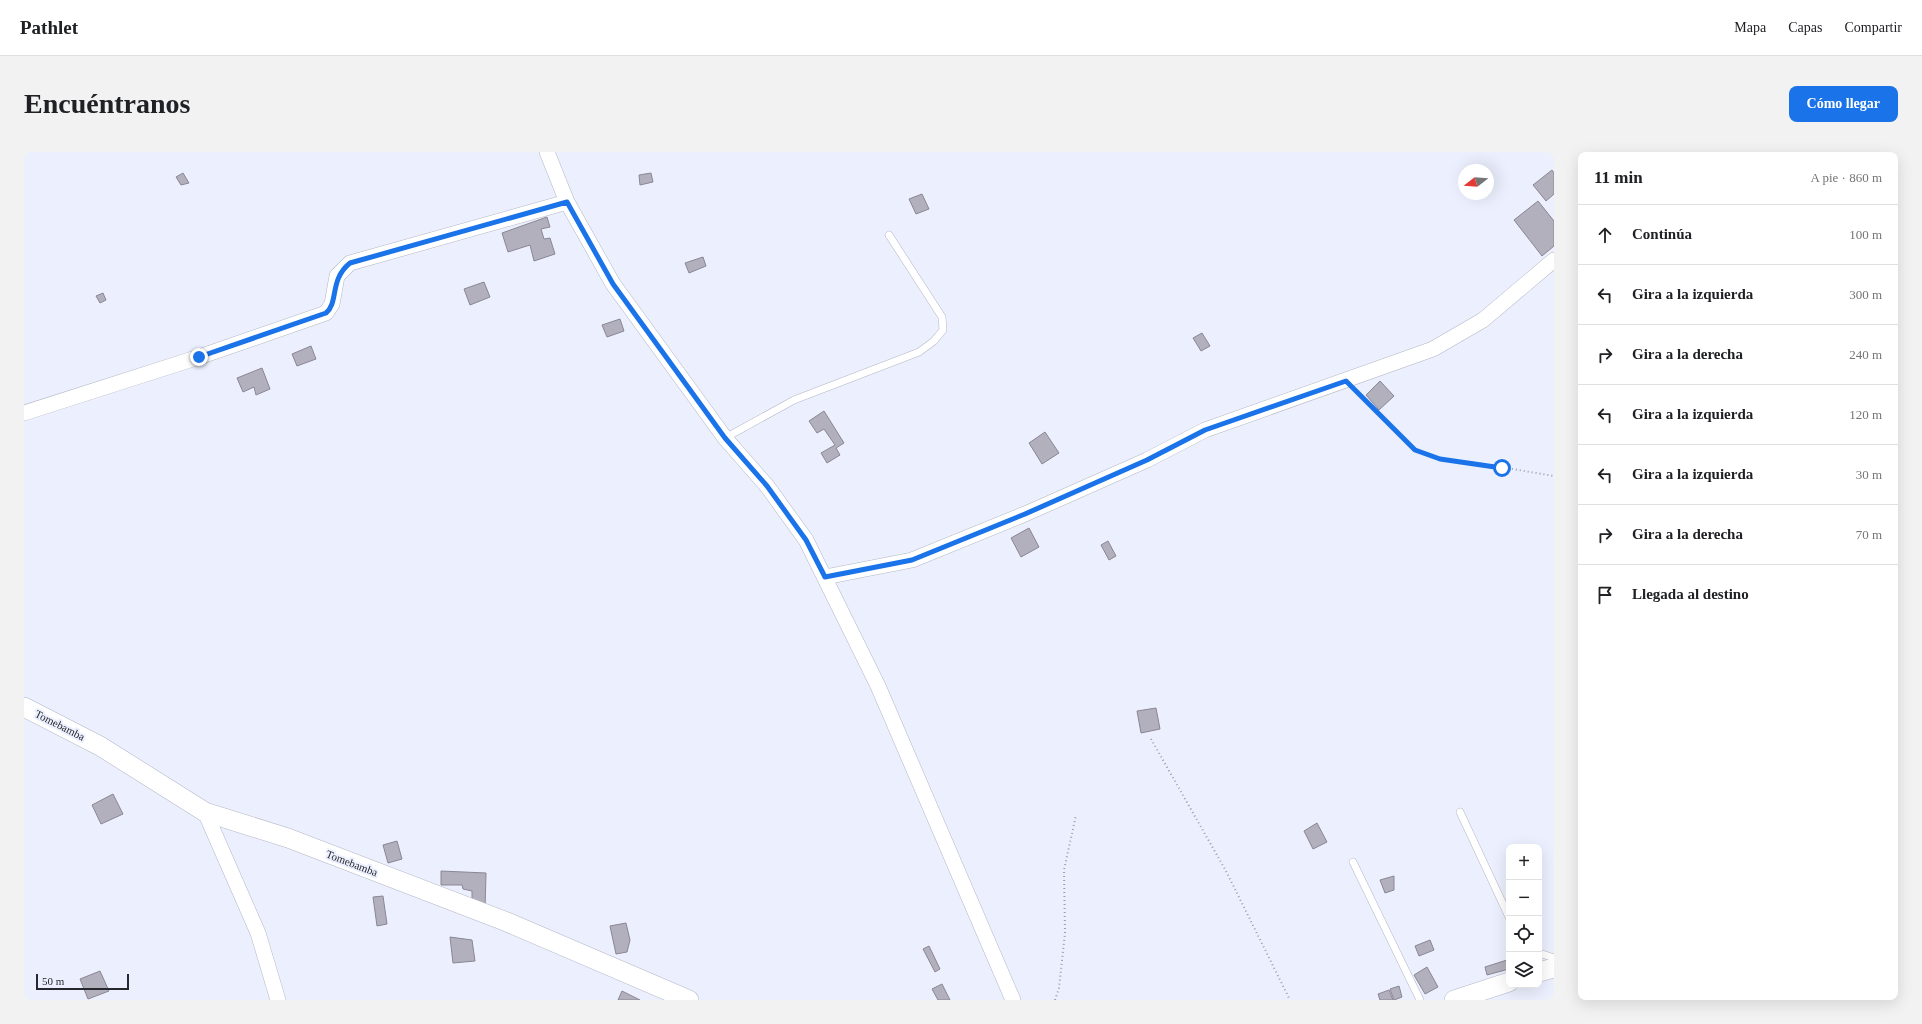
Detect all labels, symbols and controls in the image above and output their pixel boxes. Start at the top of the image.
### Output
text: Pathlet [20,17,78,38]
text: Mapa [1734,20,1766,35]
text: Capas [1788,20,1822,35]
text: Compartir [1844,20,1902,35]
button: Cómo llegar [1789,86,1898,122]
text: Encuéntranos [24,88,190,119]
north arrow [1458,164,1494,200]
text: 11 min [1594,168,1643,187]
text: A pie · 860 m [1811,170,1882,185]
icon: ahead [1594,224,1616,246]
text: Continúa [1632,226,1692,242]
text: 100 m [1849,227,1882,242]
icon: left [1594,284,1616,306]
text: Gira a la izquierda [1632,286,1753,302]
text: 300 m [1849,287,1882,302]
icon: right [1594,344,1616,366]
text: Gira a la derecha [1632,346,1743,362]
text: 240 m [1849,347,1882,362]
route end [190,348,208,366]
icon: left [1594,404,1616,426]
text: Gira a la izquierda [1632,406,1753,422]
text: 120 m [1849,407,1882,422]
route start [1493,459,1511,477]
icon: left [1594,464,1616,486]
text: Gira a la izquierda [1632,466,1753,482]
text: 30 m [1856,467,1882,482]
icon: right [1594,524,1616,546]
text: Gira a la derecha [1632,526,1743,542]
text: 70 m [1856,527,1882,542]
icon: arrive [1594,584,1616,606]
text: Llegada al destino [1632,586,1749,602]
street label: Tomebamba [33,707,87,743]
map controls [1506,844,1542,988]
button: + [1506,844,1542,880]
street label: Tomebamba [325,848,380,878]
button: − [1506,880,1542,916]
button: locate [1506,916,1542,952]
button: layers [1506,952,1542,988]
scale bar [36,972,129,991]
text: 50 m [42,975,64,987]

